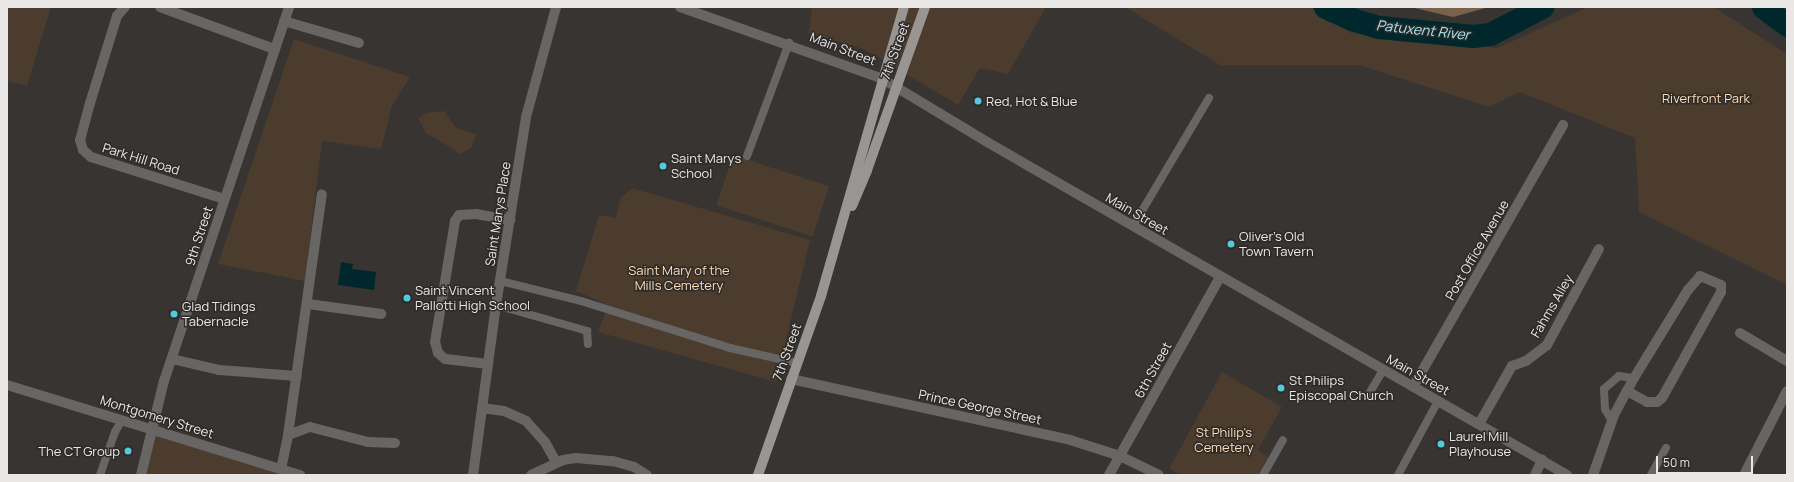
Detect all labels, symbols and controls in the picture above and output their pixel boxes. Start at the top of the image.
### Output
water label: Patuxent River [1375,17,1471,43]
street label: 7th Street [877,20,913,82]
street label: Main Street [808,29,878,69]
park label: Riverfront Park [1662,90,1750,106]
place label: Red, Hot & Blue [986,93,1077,109]
marker: Red, Hot & Blue [973,96,983,106]
street label: Park Hill Road [101,140,181,178]
place label: Saint Marys School [671,151,741,182]
street label: Saint Marys Place [482,161,514,267]
marker: Saint Marys School [658,161,668,171]
street label: Main Street [1103,190,1171,238]
street label: Post Office Avenue [1442,197,1512,303]
street label: 9th Street [182,204,216,268]
place label: Oliver's Old Town Tavern [1239,229,1314,260]
marker: Oliver's Old Town Tavern [1226,239,1236,249]
park label: Saint Mary of the Mills Cemetery [628,263,730,294]
street label: Fahms Alley [1528,272,1576,340]
place label: Saint Vincent Pallotti High School [415,283,530,314]
marker: Saint Vincent Pallotti High School [402,293,412,303]
place label: Glad Tidings Tabernacle [182,299,255,330]
marker: Glad Tidings Tabernacle [169,309,179,319]
street label: 7th Street [769,321,805,383]
street label: 6th Street [1131,339,1175,401]
street label: Main Street [1384,351,1452,399]
place label: St Philips Episcopal Church [1289,373,1393,404]
marker: St Philips Episcopal Church [1276,383,1286,393]
street label: Prince George Street [917,386,1043,428]
street label: Montgomery Street [98,392,216,442]
park label: St Philip's Cemetery [1194,425,1254,456]
place label: Laurel Mill Playhouse [1449,429,1511,460]
marker: Laurel Mill Playhouse [1436,439,1446,449]
place label: The CT Group [38,443,120,459]
marker: The CT Group [123,446,133,456]
scale bar [1658,448,1755,474]
text: 50 m [1663,454,1690,471]

